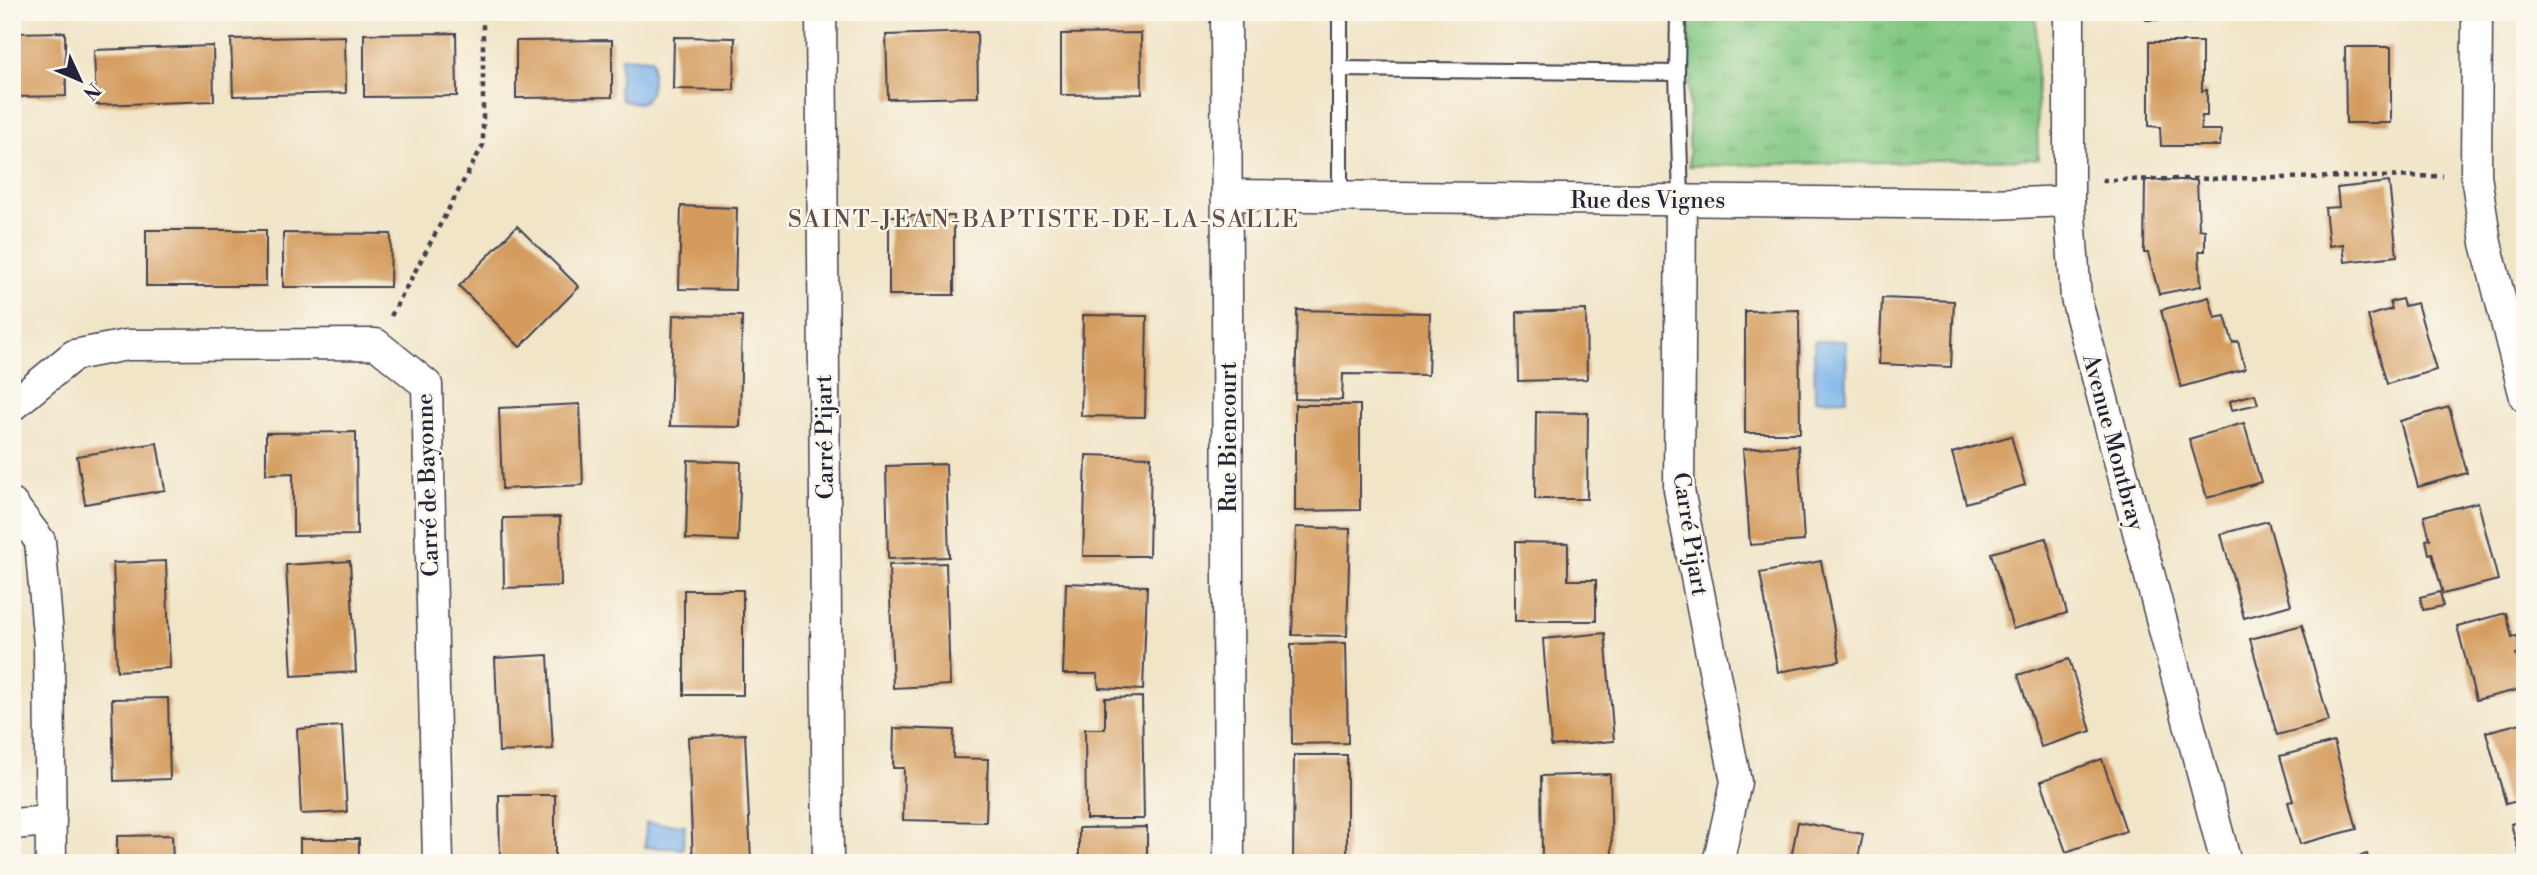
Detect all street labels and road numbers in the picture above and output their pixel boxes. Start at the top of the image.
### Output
street label: Rue des Vignes [1571,187,1725,215]
street label: Avenue Montbray [2076,350,2150,534]
street label: Rue Biencourt [1215,362,1243,512]
street label: Carré Pijart [810,374,840,500]
street label: Carré de Bayonne [411,393,445,577]
street label: Carré Pijart [1666,470,1714,598]

